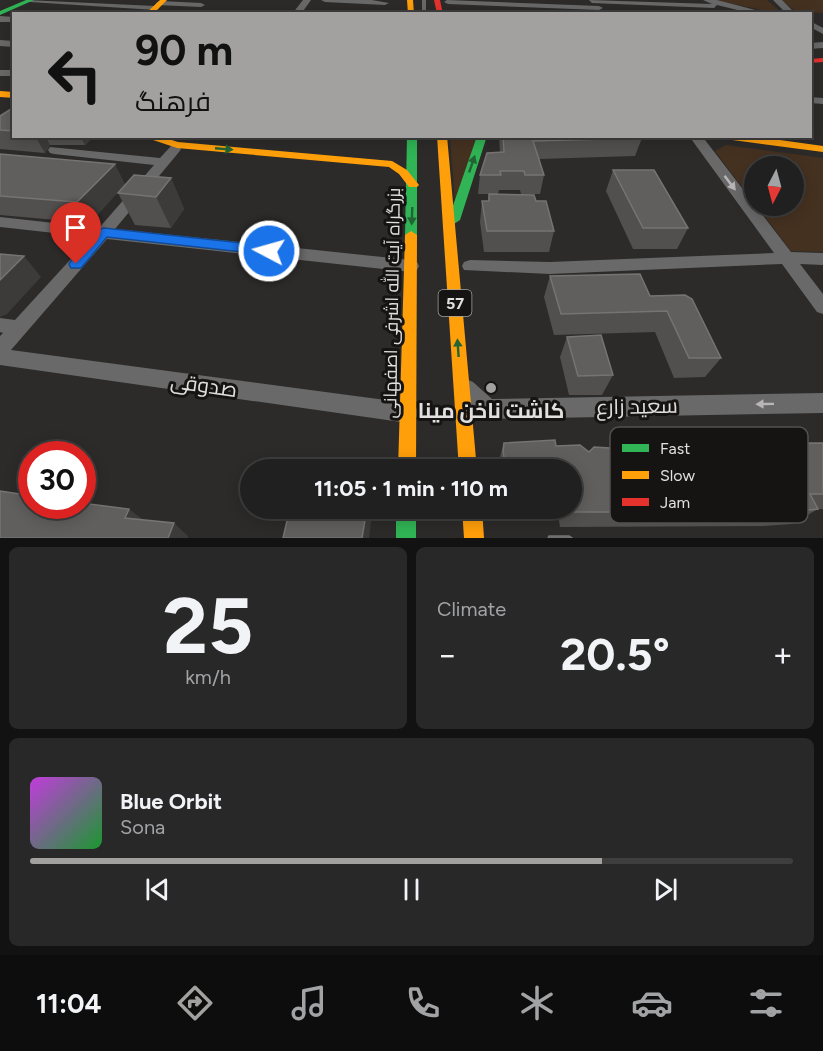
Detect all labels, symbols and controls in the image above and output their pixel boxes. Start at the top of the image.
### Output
text: 90 m [135,25,233,76]
icon: left [36,36,114,114]
text: فرهنگ [135,85,211,118]
one-way arrow [214,144,233,154]
one-way arrow [468,155,478,173]
north arrow [744,156,804,216]
map controls [744,156,804,216]
one-way arrow [724,176,736,191]
street label: بزرگراه آیت الله اشرفی اصفهانی [378,187,405,419]
pin [50,202,101,264]
one-way arrow [407,206,417,225]
icon: arrive [59,211,92,244]
position arrow [237,219,301,283]
road number: 57 [438,290,472,316]
one-way arrow [453,339,463,358]
street label: صدوقی [169,368,239,403]
marker: کاشت ناخن مینا [484,381,498,395]
street label: سعید زارع [596,393,678,421]
place label: کاشت ناخن مینا [418,398,564,423]
one-way arrow [755,399,774,409]
legend [610,427,808,523]
text: Fast [660,439,690,458]
speed limit sign: 30 [18,441,96,519]
text: Slow [660,466,695,485]
text: 11:05 · 1 min · 110 m [314,475,508,502]
text: Jam [660,493,690,512]
text: 25 [163,579,253,673]
text: Climate [437,597,506,621]
text: 20.5° [560,627,670,681]
text: − [437,635,458,674]
text: + [772,635,793,674]
text: km/h [185,665,231,689]
text: Blue Orbit [120,788,222,815]
text: Sona [120,815,165,839]
icon: previous [141,873,174,906]
icon: pause [395,873,428,906]
icon: next [649,873,682,906]
icon: directions [174,982,216,1024]
icon: music [288,982,330,1024]
icon: phone [402,982,444,1024]
icon: climate [516,982,558,1024]
icon: car [631,982,673,1024]
icon: filters [745,982,787,1024]
text: 11:04 [36,987,102,1020]

